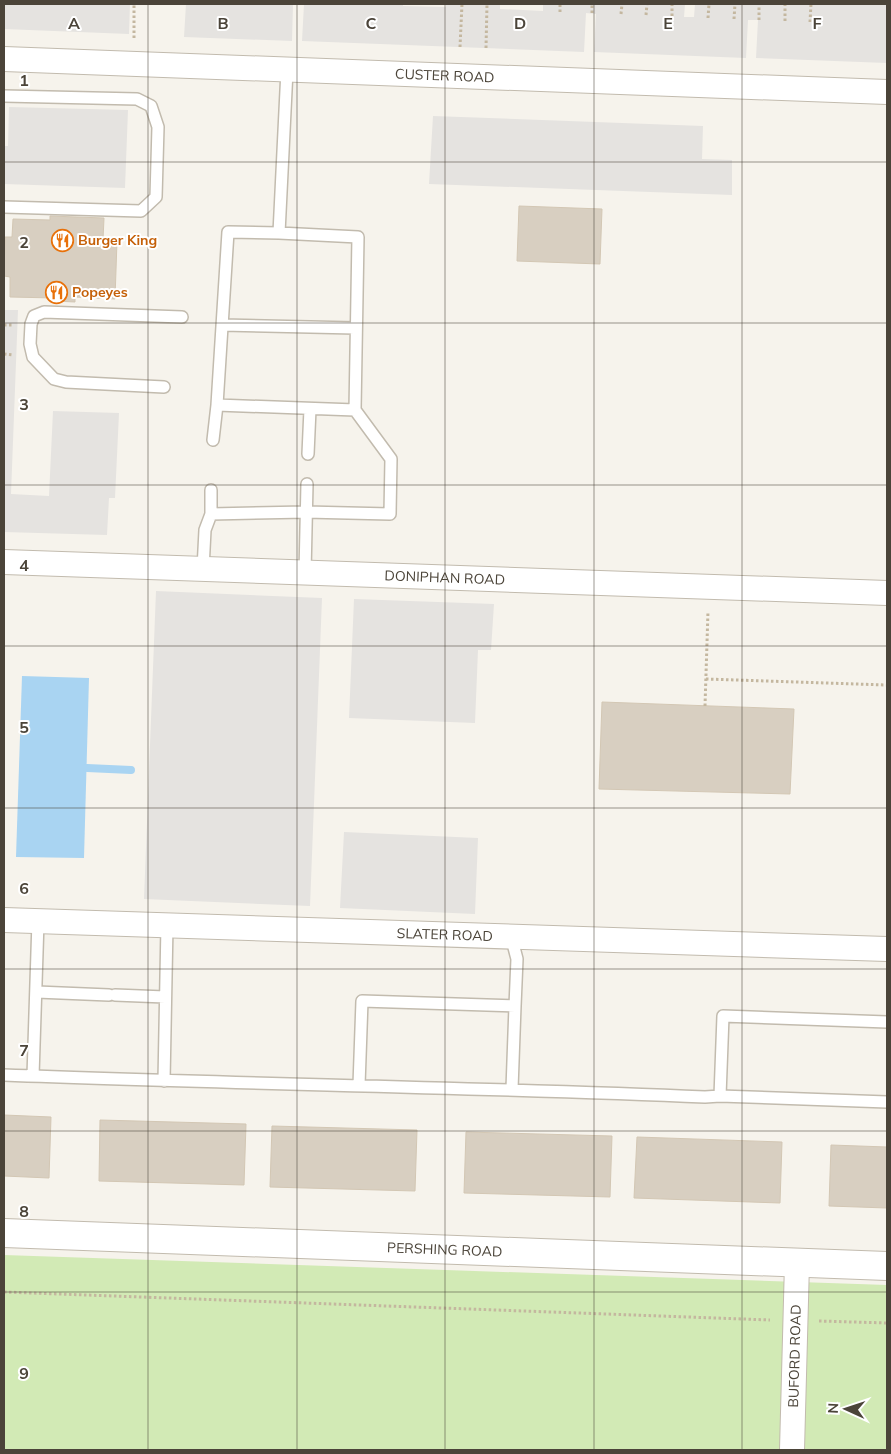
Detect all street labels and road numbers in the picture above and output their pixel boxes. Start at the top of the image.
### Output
street label: CUSTER ROAD [395,65,495,86]
street label: DONIPHAN ROAD [384,566,505,589]
street label: SLATER ROAD [396,924,493,945]
street label: PERSHING ROAD [387,1238,503,1261]
street label: BUFORD ROAD [784,1304,805,1408]

